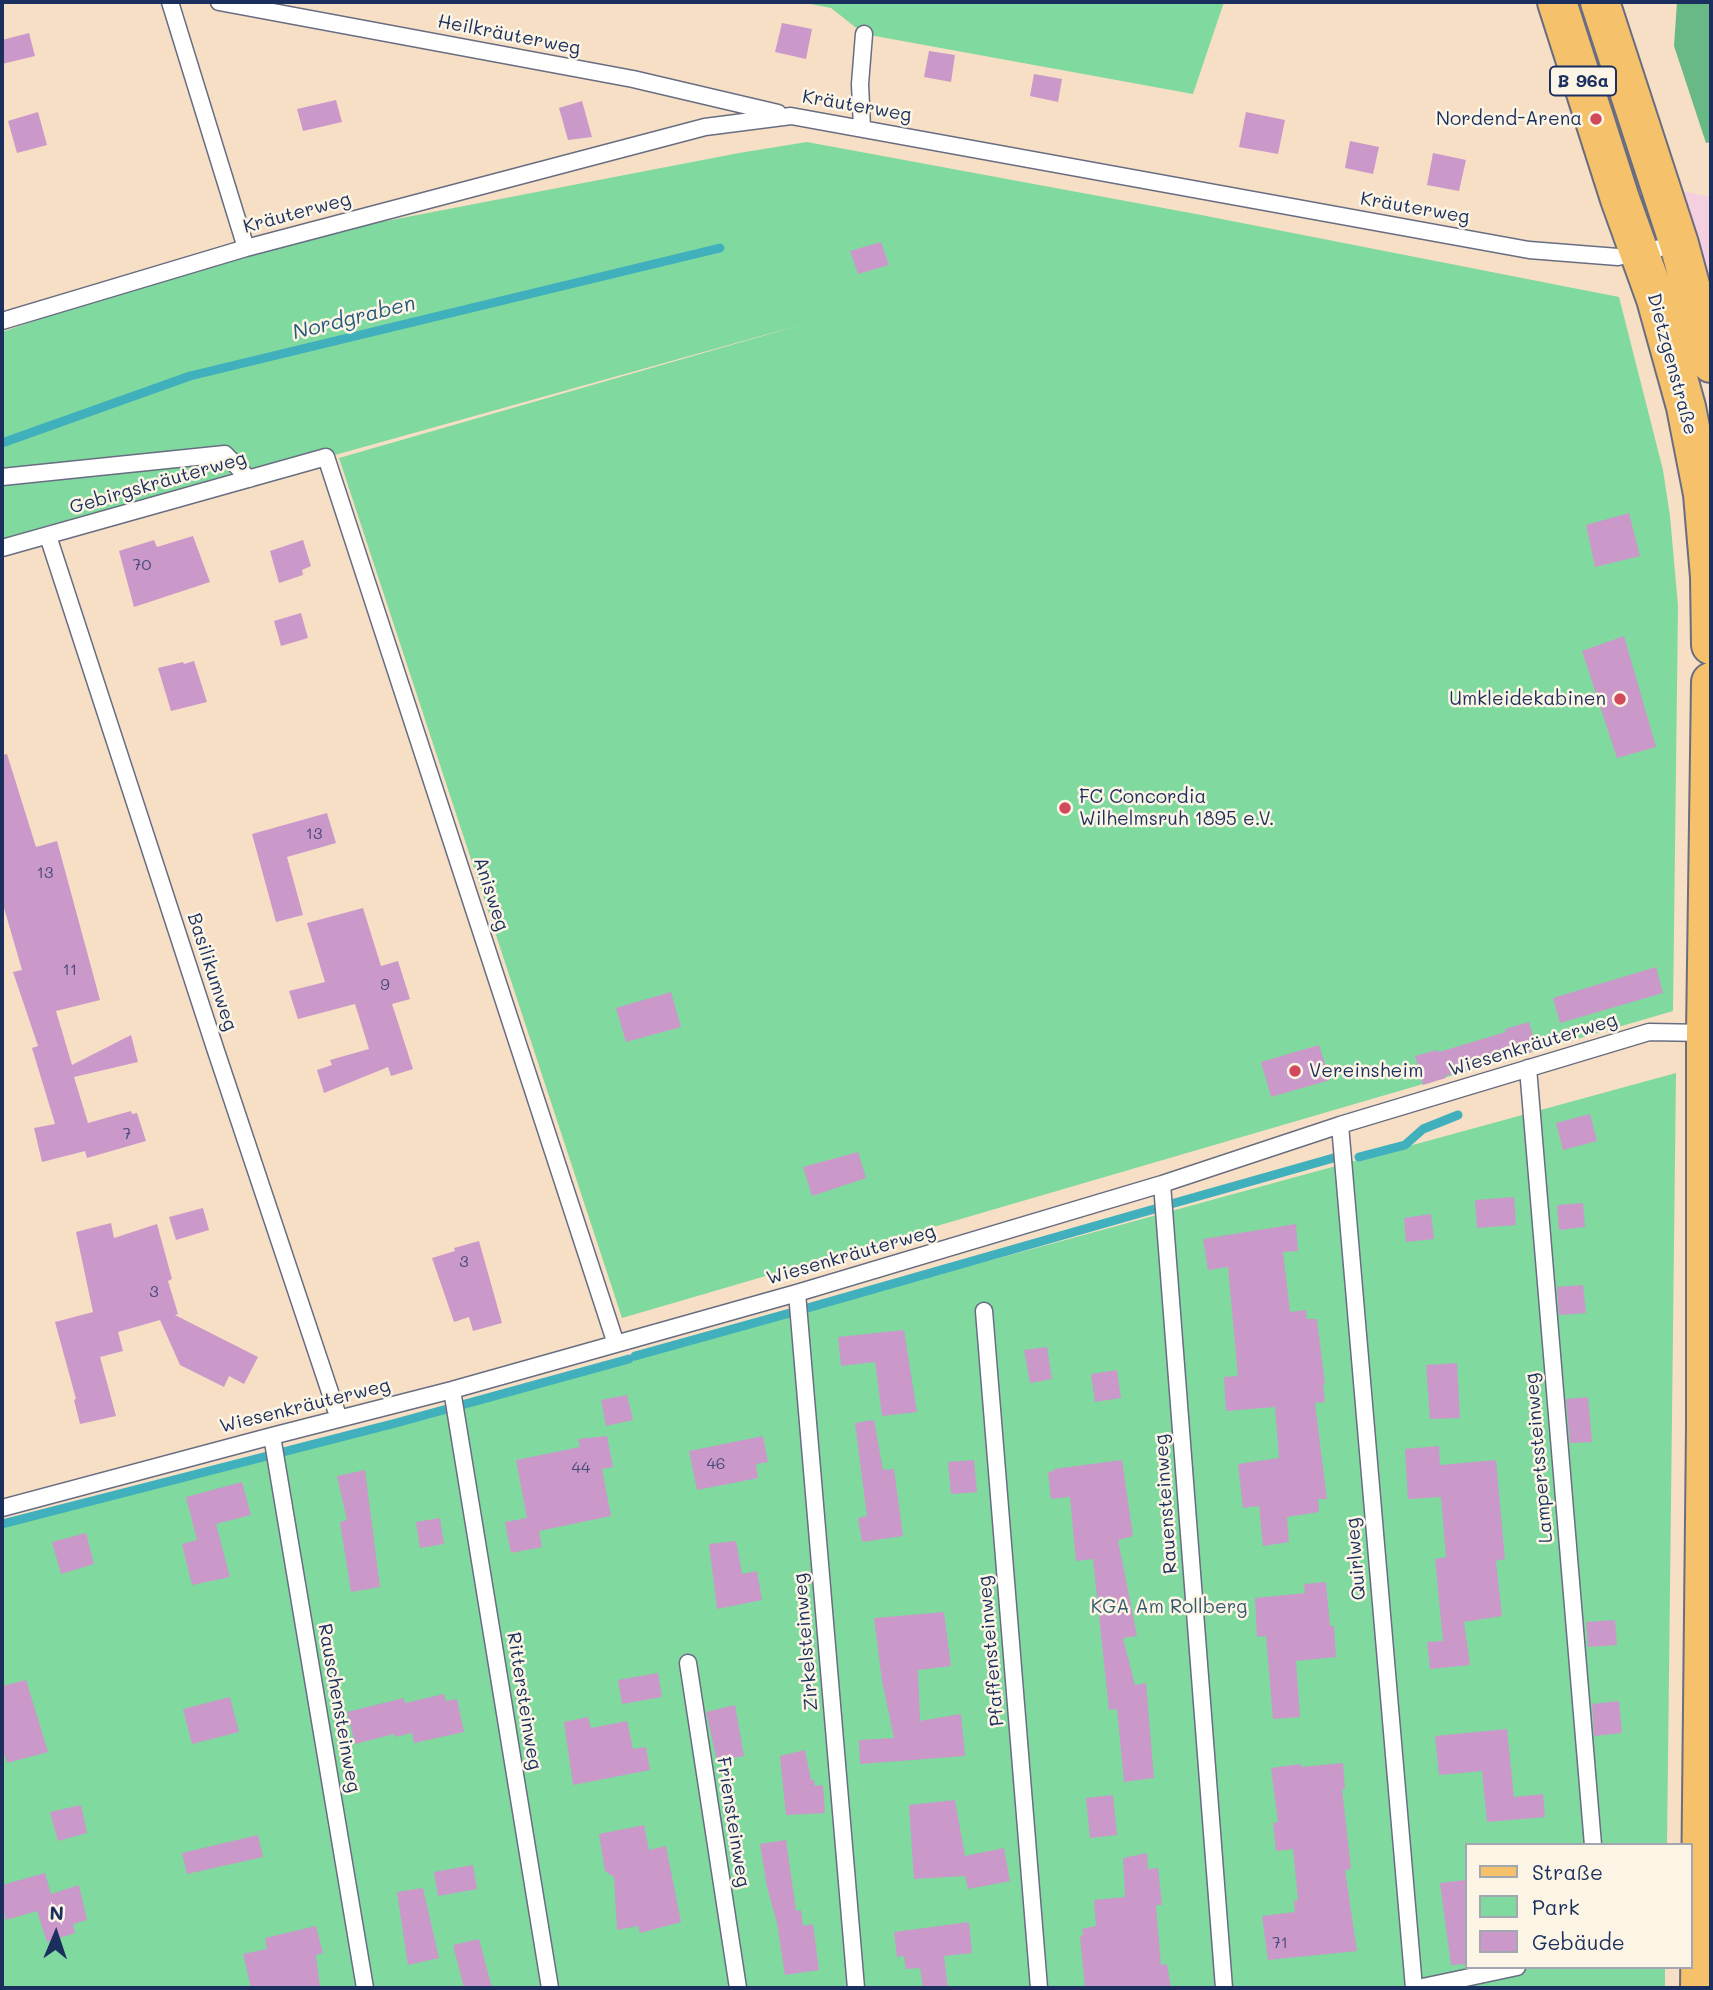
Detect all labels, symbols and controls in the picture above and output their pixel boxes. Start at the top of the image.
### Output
street label: Heilkräuterweg [436,10,582,60]
road number: B 96a [1550,66,1616,96]
street label: Kräuterweg [801,85,913,127]
place label: Nordend-Arena [1436,108,1582,130]
marker: Nordend-Arena [1588,111,1604,127]
street label: Kräuterweg [1359,187,1471,229]
street label: Kräuterweg [241,188,353,238]
water label: Nordgraben [290,291,418,345]
street label: Dietzgenstraße [1642,291,1702,437]
street label: Gebirgskräuterweg [67,447,249,519]
house number: 70 [133,555,151,575]
place label: Umkleidekabinen [1449,688,1606,710]
marker: Umkleidekabinen [1612,691,1628,707]
place label: FC Concordia Wilhelmsruh 1895 e.V. [1079,786,1274,830]
marker: FC Concordia Wilhelmsruh 1895 e.V. [1057,800,1073,816]
house number: 13 [306,824,322,844]
street label: Anisweg [468,854,514,934]
house number: 13 [37,863,53,883]
street label: Basilikumweg [182,910,242,1034]
house number: 11 [63,960,77,980]
house number: 9 [380,975,390,995]
street label: Wiesenkräuterweg [1446,1009,1620,1081]
place label: Vereinsheim [1309,1060,1423,1082]
marker: Vereinsheim [1287,1063,1303,1079]
house number: 7 [123,1124,131,1144]
street label: Wiesenkräuterweg [764,1220,938,1290]
house number: 3 [459,1252,469,1272]
house number: 3 [149,1282,159,1302]
street label: Lampertssteinweg [1520,1372,1558,1544]
street label: Wiesenkräuterweg [217,1374,393,1438]
street label: Rauensteinweg [1150,1433,1182,1575]
house number: 46 [706,1454,726,1474]
house number: 44 [572,1458,590,1478]
street label: Quirlweg [1341,1517,1371,1601]
street label: Zirkelsteinweg [789,1572,823,1712]
street label: Pfaffensteinweg [973,1575,1009,1727]
park label: KGA Am Rollberg [1091,1596,1247,1618]
street label: Rauschensteinweg [313,1622,365,1794]
street label: Rittersteinweg [502,1630,546,1772]
street label: Friensteinweg [711,1755,755,1889]
legend [1464,1843,1692,1969]
text: Straße [1532,1858,1603,1885]
text: Park [1532,1893,1580,1920]
north arrow [21,1899,91,1969]
text: N [49,1900,64,1925]
text: Gebäude [1532,1928,1625,1955]
house number: 71 [1272,1933,1288,1953]

